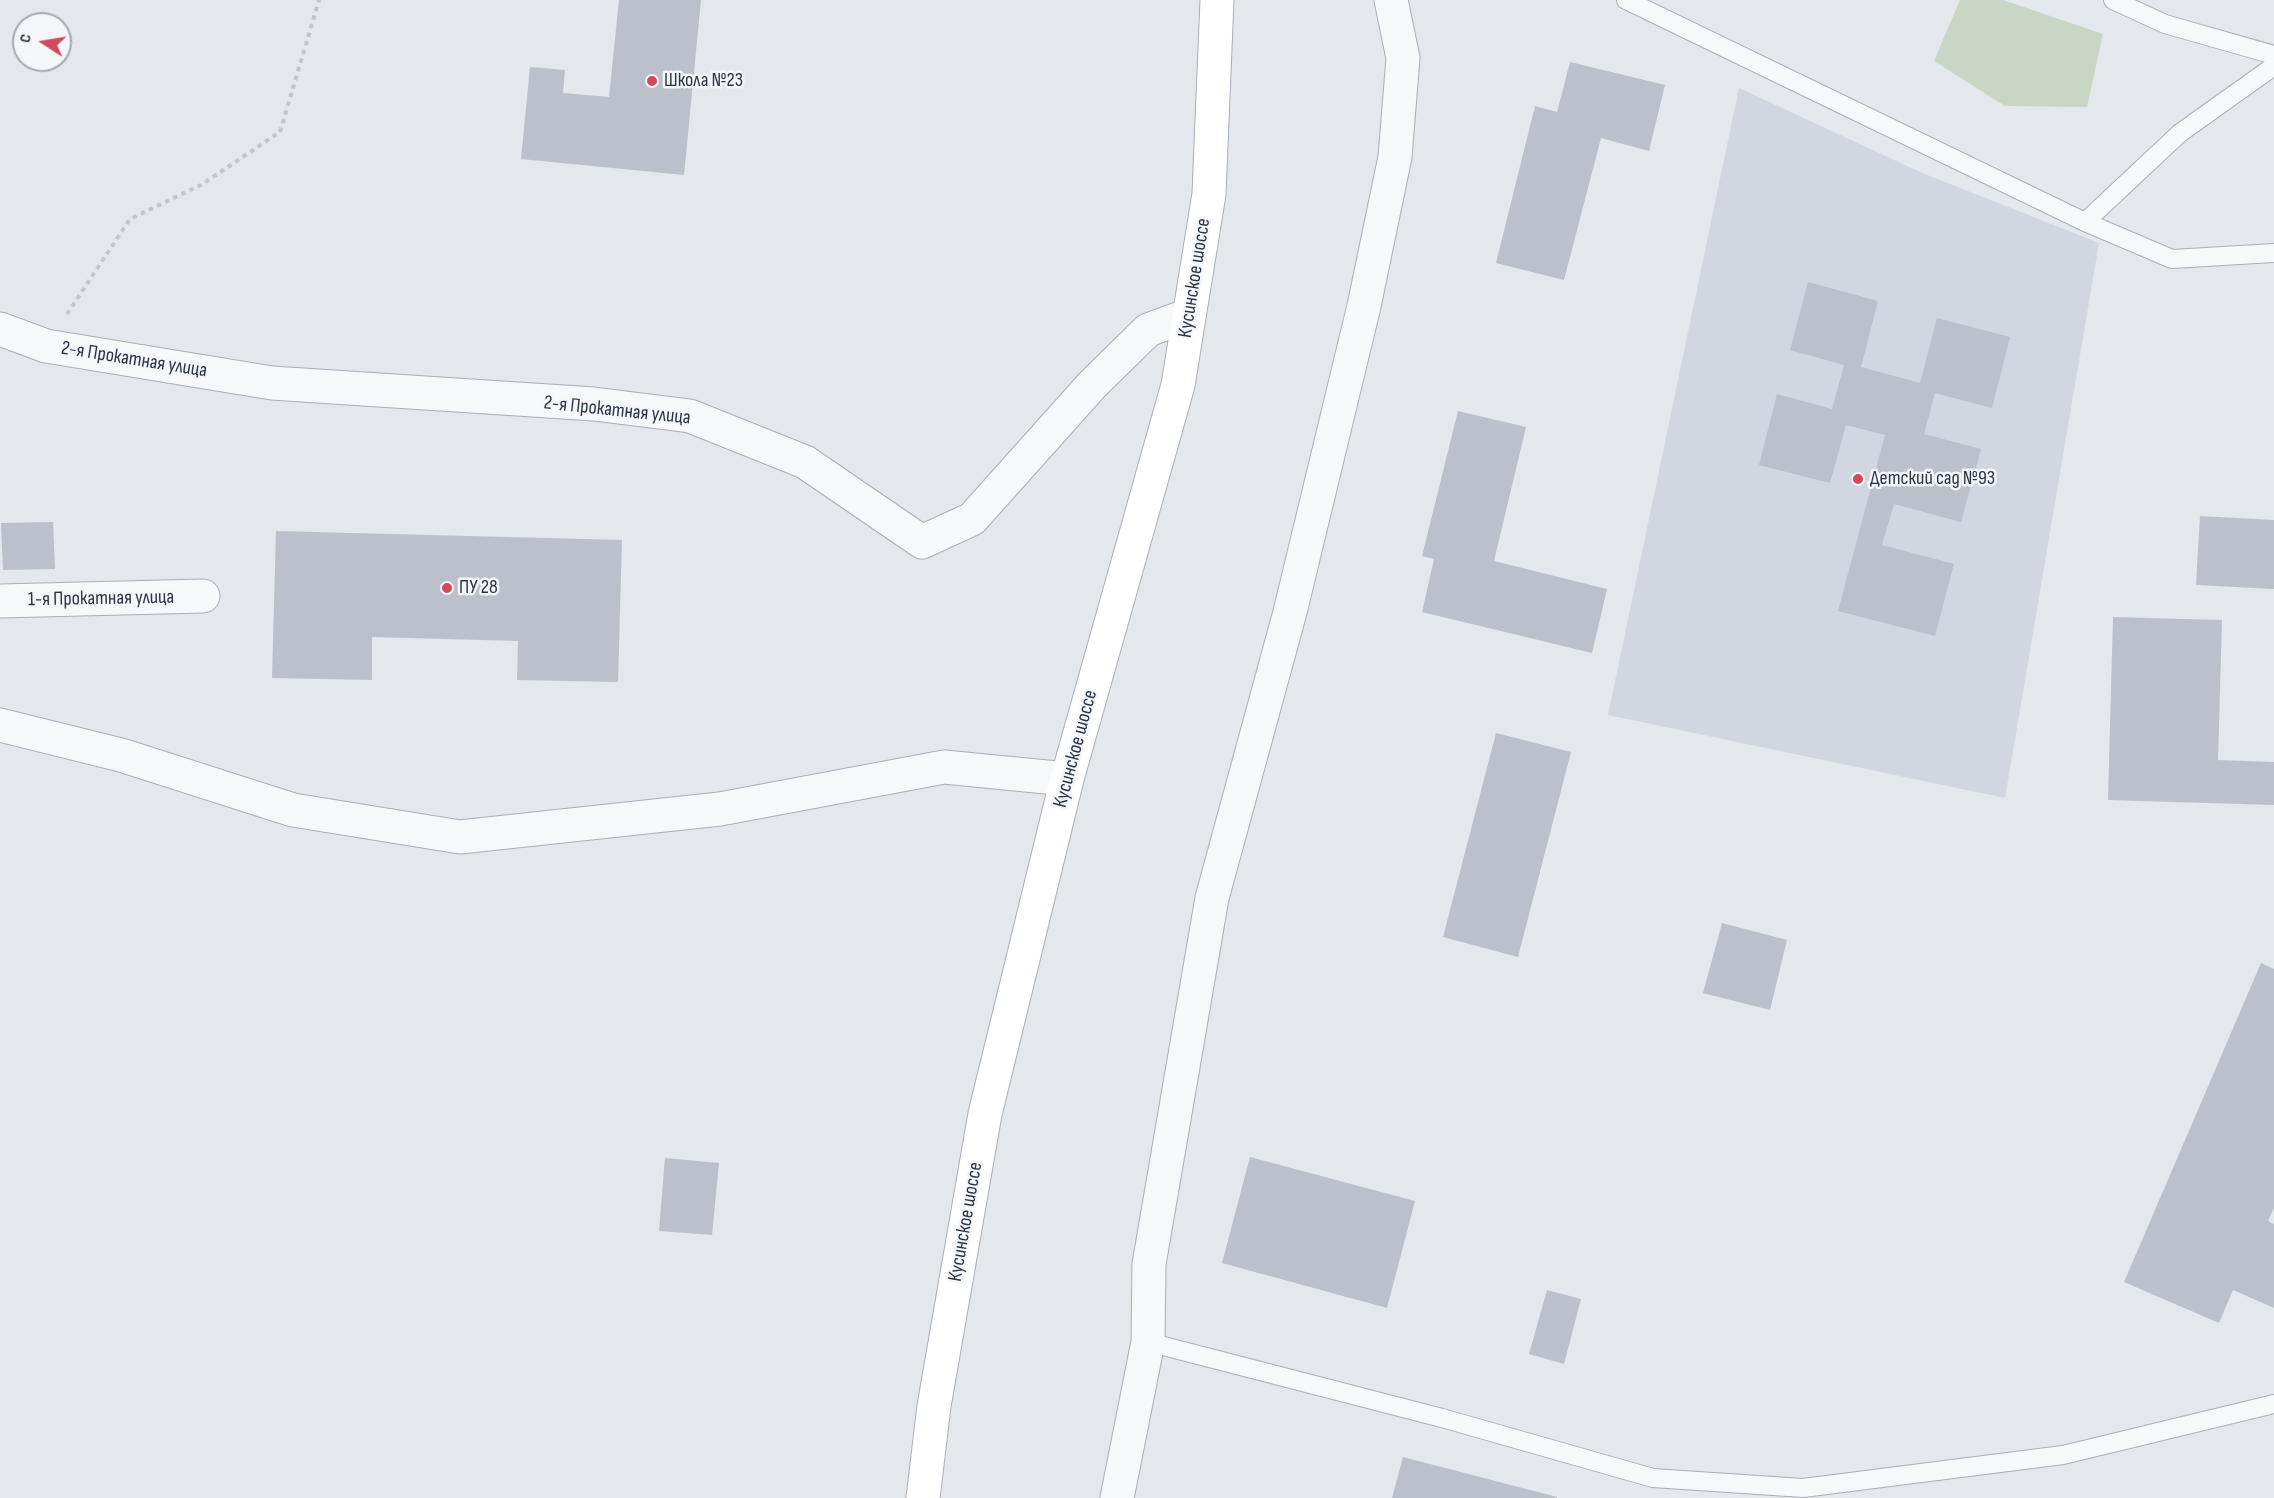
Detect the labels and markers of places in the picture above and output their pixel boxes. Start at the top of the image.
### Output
place label: Школа №23 [664,69,743,93]
marker: Школа №23 [645,74,659,88]
place label: Детский сад №93 [1870,467,1995,491]
marker: Детский сад №93 [1851,472,1865,486]
place label: ПУ 28 [459,576,498,600]
marker: ПУ 28 [440,581,454,595]

